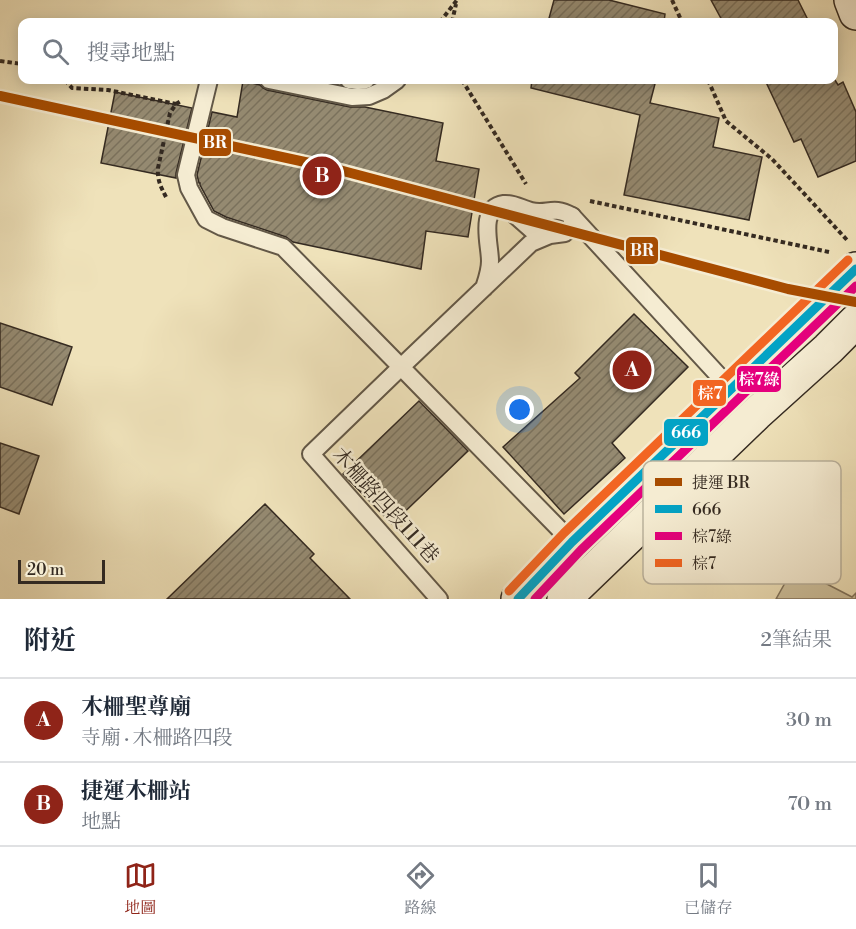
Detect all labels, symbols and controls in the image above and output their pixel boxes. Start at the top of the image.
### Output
search box [18,18,838,84]
icon: search [39,35,72,68]
text: 搜尋地點 [87,40,175,67]
line badge: BR [198,128,232,157]
text: BR [203,133,228,153]
pin: B [302,154,342,198]
line badge: BR [625,236,659,265]
text: BR [630,241,655,261]
pin: A [612,348,652,392]
line badge: 棕7綠 [736,365,782,393]
text: 棕7綠 [738,370,780,390]
line badge: 棕7 [692,379,727,407]
text: 棕7 [697,384,723,404]
your location [505,395,534,424]
line badge: 666 [663,418,709,447]
text: 666 [671,423,701,443]
street label: 木柵路四段111巷 [326,443,444,569]
legend [643,461,841,584]
text: 捷運 BR [692,473,751,493]
text: 666 [692,500,721,520]
text: 棕7綠 [692,527,732,547]
text: 棕7 [692,554,716,574]
scale bar [18,557,105,584]
text: 20 m [27,560,64,580]
text: 附近 [24,625,76,657]
text: 2筆結果 [761,628,832,653]
text: 木柵聖尊廟 [81,694,191,721]
text: A [36,708,51,733]
text: 30 m [786,708,832,733]
text: 寺廟 · 木柵路四段 [81,726,233,751]
text: 捷運木柵站 [81,778,191,805]
text: B [36,792,51,817]
text: 70 m [788,792,832,817]
text: 地點 [81,810,121,835]
tab: 地圖 [124,859,157,918]
tab: 路線 [404,859,437,918]
tab: 已儲存 [684,859,732,918]

